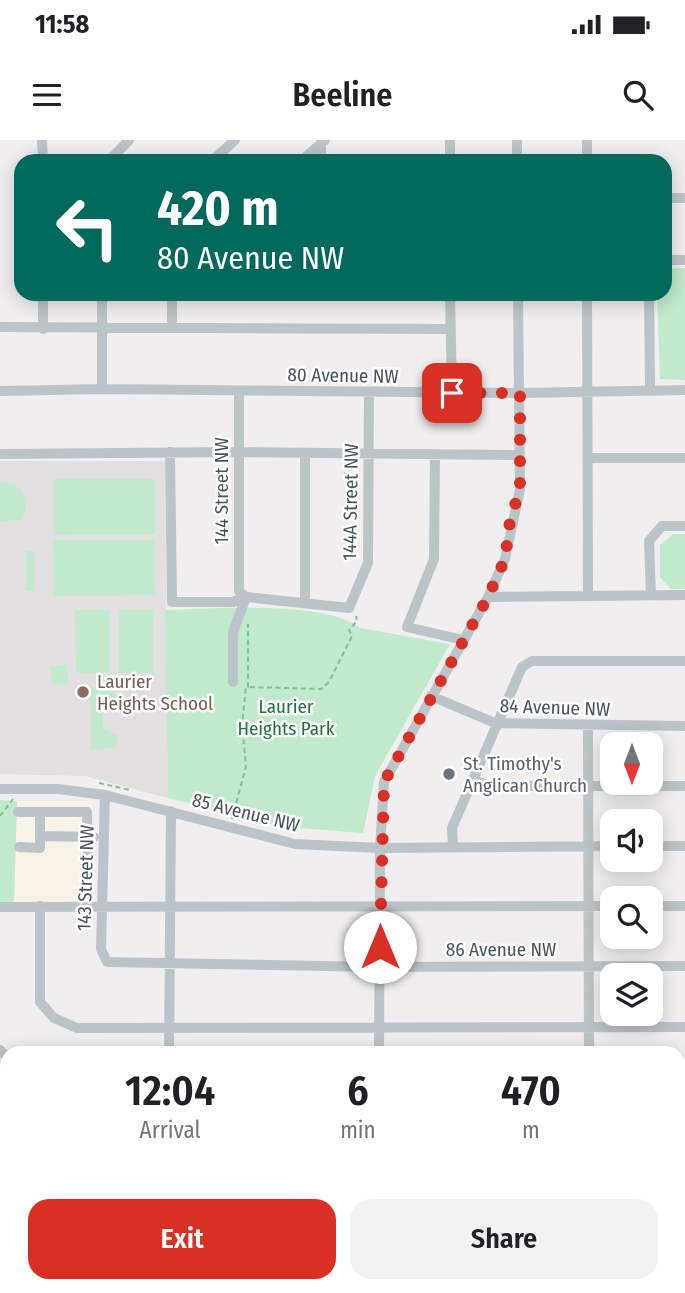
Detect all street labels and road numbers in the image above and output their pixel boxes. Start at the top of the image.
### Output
street label: 80 Avenue NW [287,363,399,388]
street label: 144 Street NW [210,437,233,545]
street label: 144A Street NW [338,443,363,561]
street label: 84 Avenue NW [499,694,611,721]
street label: 85 Avenue NW [190,788,302,837]
street label: 143 Street NW [72,824,99,932]
street label: 86 Avenue NW [446,938,556,961]

